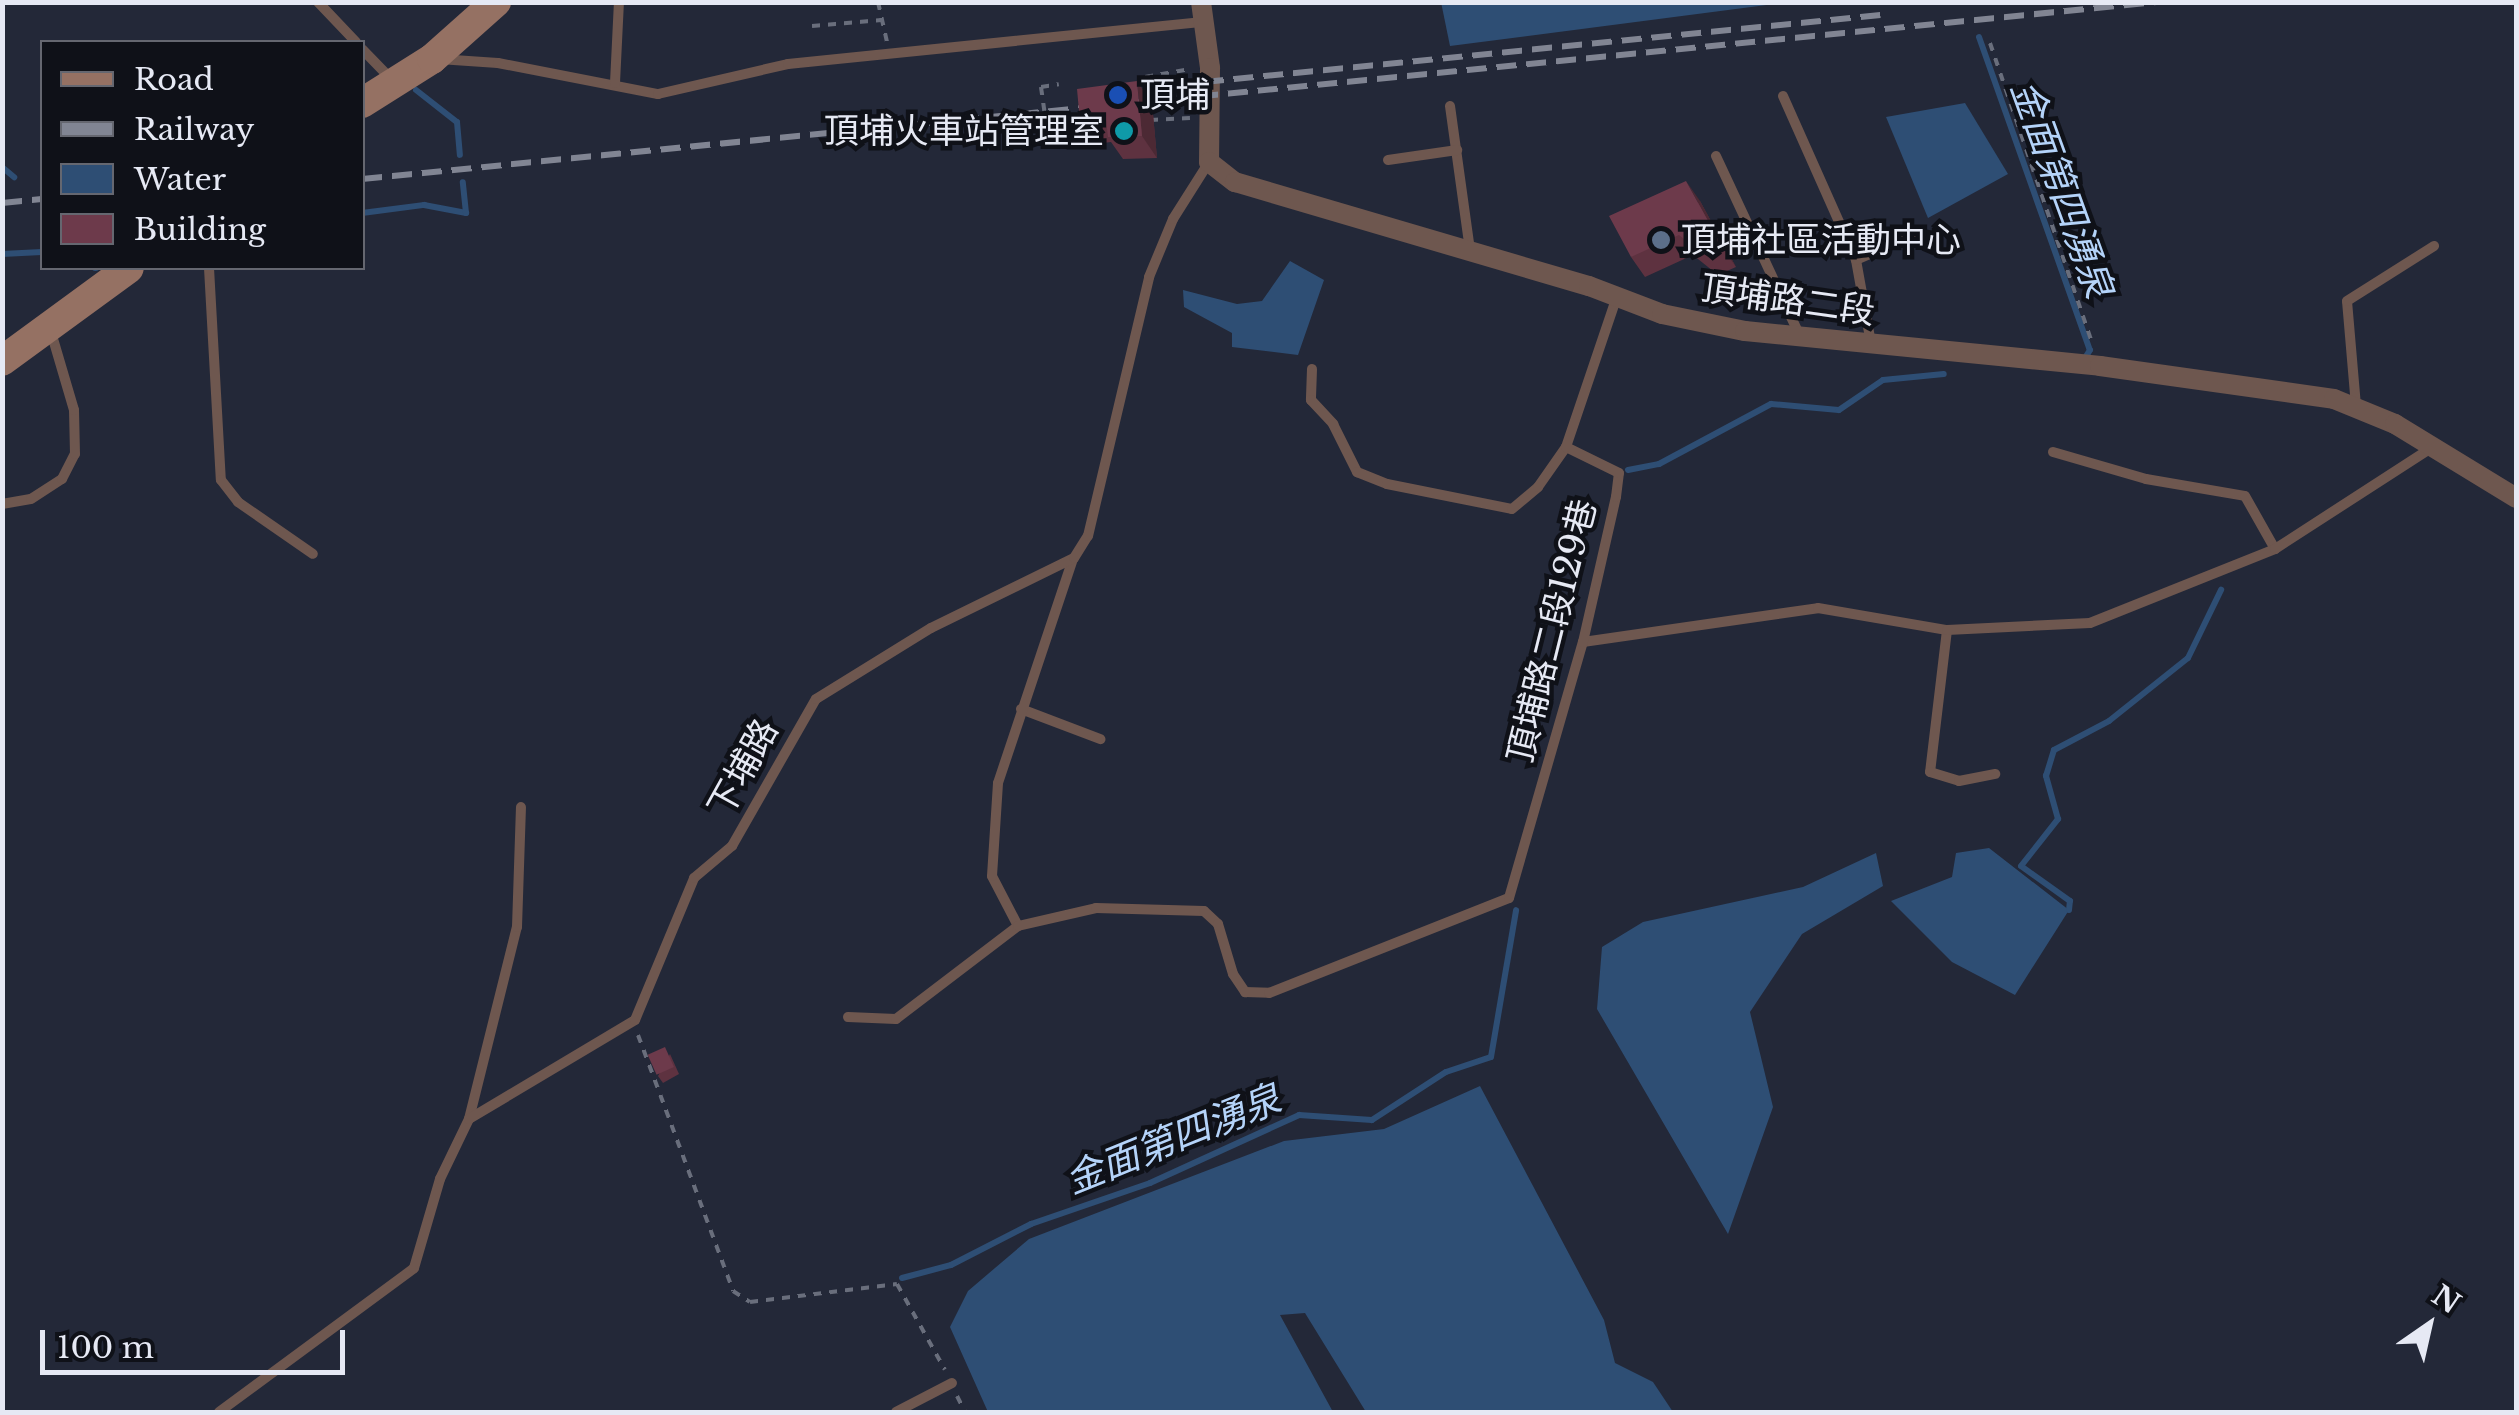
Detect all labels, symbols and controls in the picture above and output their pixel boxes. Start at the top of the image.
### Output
legend [40,40,365,270]
text: Road [134,61,214,98]
place label: 頂埔 [1140,74,1210,116]
water label: 金面第四湧泉 [2002,74,2122,304]
marker: 頂埔 [1105,82,1131,108]
place label: 頂埔火車站管理室 [824,110,1104,152]
text: Railway [134,111,254,148]
marker: 頂埔火車站管理室 [1113,120,1135,142]
text: Water [134,161,226,198]
text: Building [134,211,266,248]
place label: 頂埔社區活動中心 [1681,219,1961,261]
marker: 頂埔社區活動中心 [1650,229,1672,251]
street label: 頂埔路二段 [1698,267,1878,333]
street label: 頂埔路二段129巷 [1499,495,1605,767]
street label: 下埔路 [699,712,787,824]
water label: 金面第四湧泉 [1059,1075,1287,1203]
north arrow [2379,1275,2479,1375]
text: N [2425,1278,2467,1322]
scale bar [45,1310,350,1372]
text: 100 m [57,1329,154,1366]

